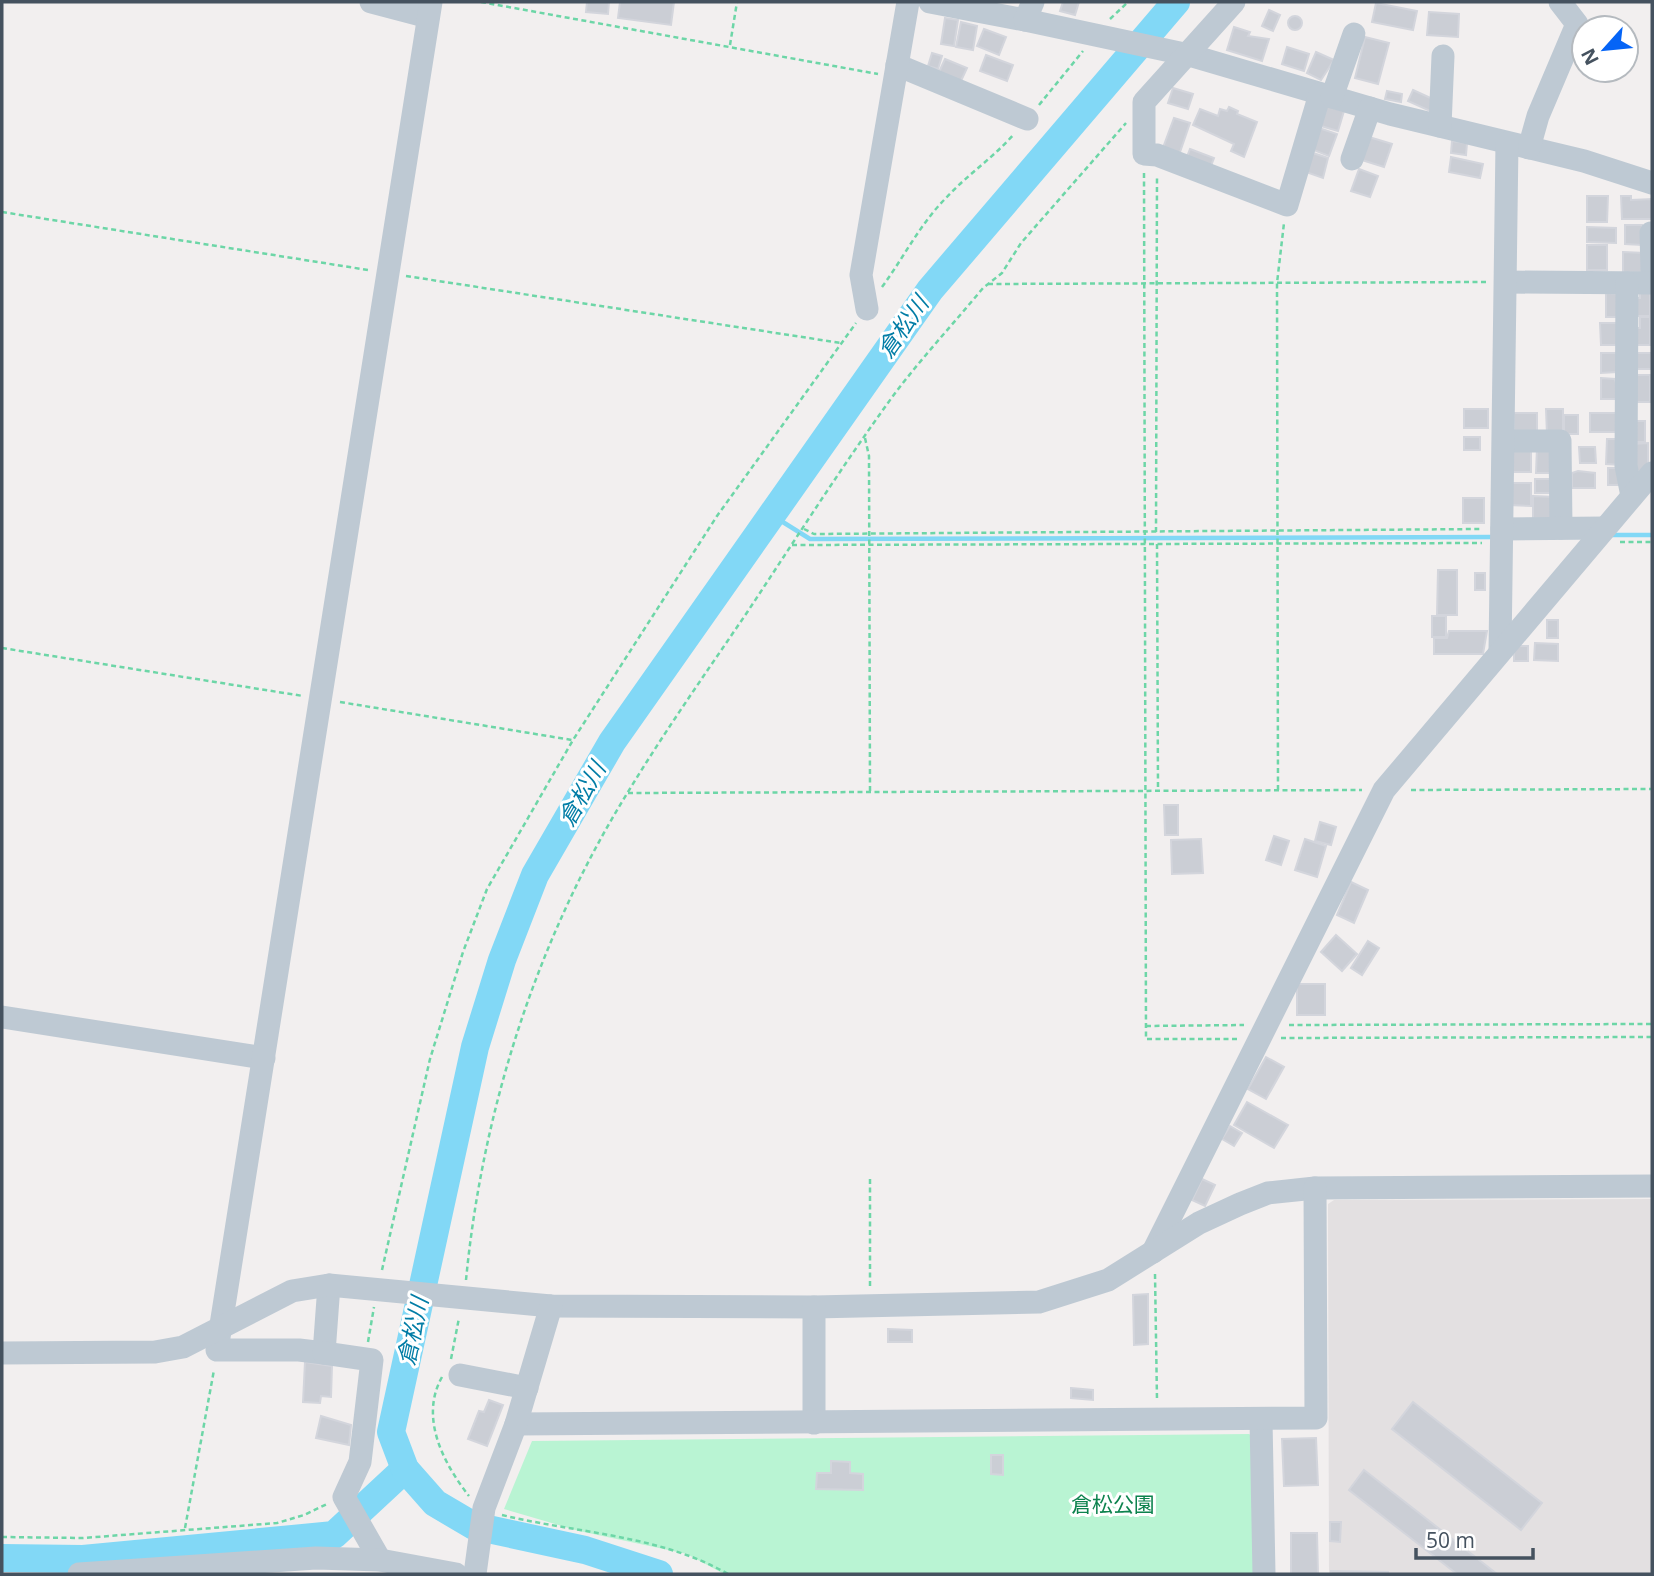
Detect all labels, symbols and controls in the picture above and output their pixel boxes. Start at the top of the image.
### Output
north arrow [1570,14,1640,84]
text: N [1575,44,1605,70]
water label: 倉松川 [869,287,937,364]
water label: 倉松川 [550,753,614,831]
water label: 倉松川 [389,1291,435,1368]
park label: 倉松公園 [1071,1490,1155,1518]
scale bar [1416,1516,1533,1560]
text: 50 m [1426,1526,1475,1554]

